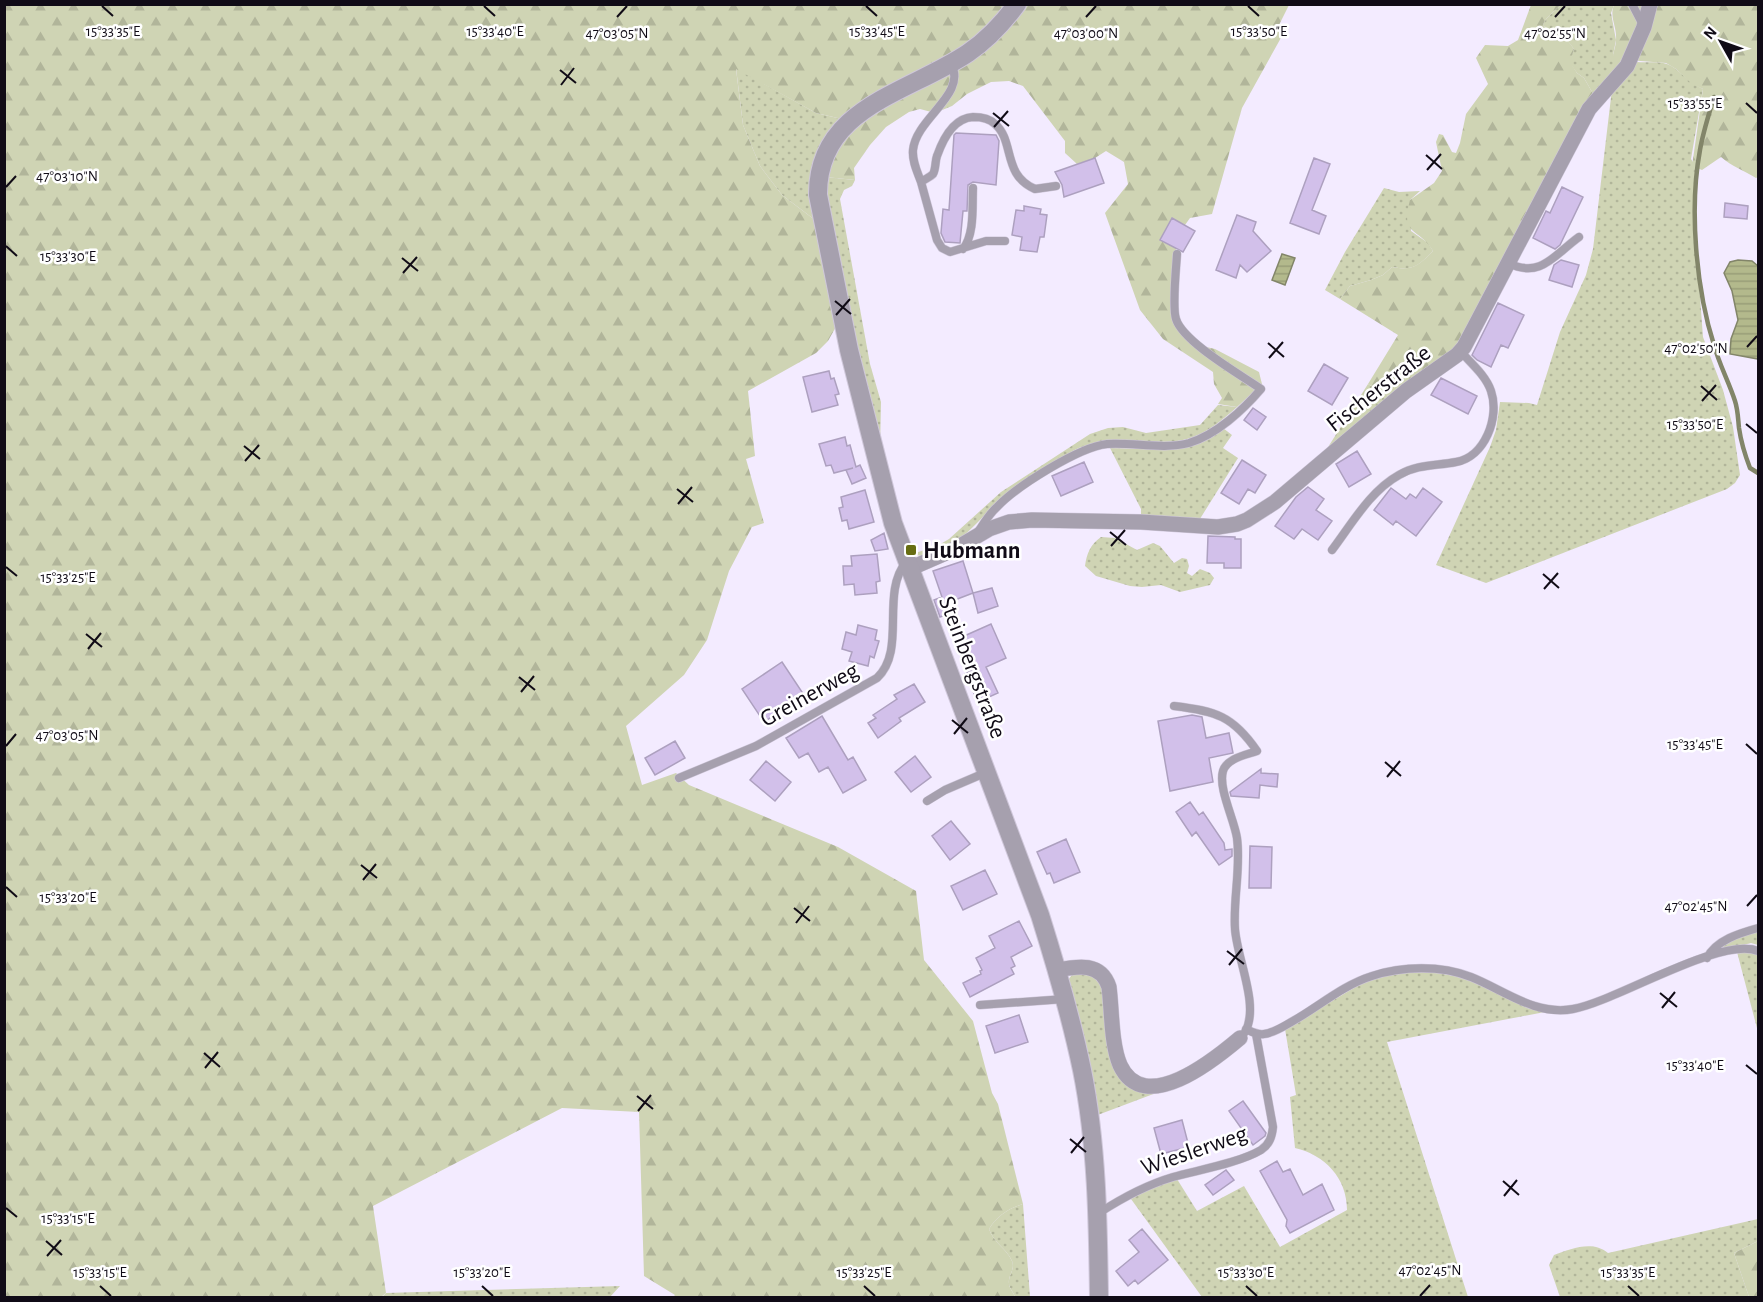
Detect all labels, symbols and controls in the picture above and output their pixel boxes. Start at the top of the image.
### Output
north arrow [1691,12,1751,72]
text: 15°33'35"E [86,24,140,39]
text: 15°33'40"E [466,24,524,39]
text: 15°33'45"E [849,24,905,39]
text: 15°33'50"E [1231,24,1287,39]
text: N [1701,24,1720,42]
text: 47°03'05"N [585,26,649,41]
text: 47°03'00"N [1054,26,1118,41]
text: 47°02'55"N [1524,26,1586,41]
text: 15°33'55"E [1668,96,1722,111]
text: 47°03'10"N [36,169,98,184]
text: 15°33'30"E [40,249,96,264]
street label: Fischerstraße [1322,341,1435,437]
text: 47°02'50"N [1664,341,1728,356]
text: 15°33'50"E [1667,417,1723,432]
place label: Hubmann [923,539,1020,563]
marker: Hubmann [904,543,918,557]
text: 15°33'25"E [40,570,96,585]
street label: Steinbergstraße [934,593,1010,742]
street label: Greinerweg [756,658,863,732]
text: 47°03'05"N [35,728,99,743]
text: 15°33'45"E [1667,737,1723,752]
text: 15°33'20"E [40,890,96,905]
text: 47°02'45"N [1664,899,1728,914]
text: 15°33'40"E [1666,1058,1724,1073]
street label: Wieslerweg [1138,1122,1251,1180]
text: 15°33'15"E [41,1211,95,1226]
text: 47°02'45"N [1398,1263,1462,1278]
text: 15°33'15"E [73,1265,127,1280]
text: 15°33'20"E [454,1265,510,1280]
text: 15°33'25"E [836,1265,892,1280]
text: 15°33'30"E [1218,1265,1274,1280]
text: 15°33'35"E [1601,1265,1655,1280]

